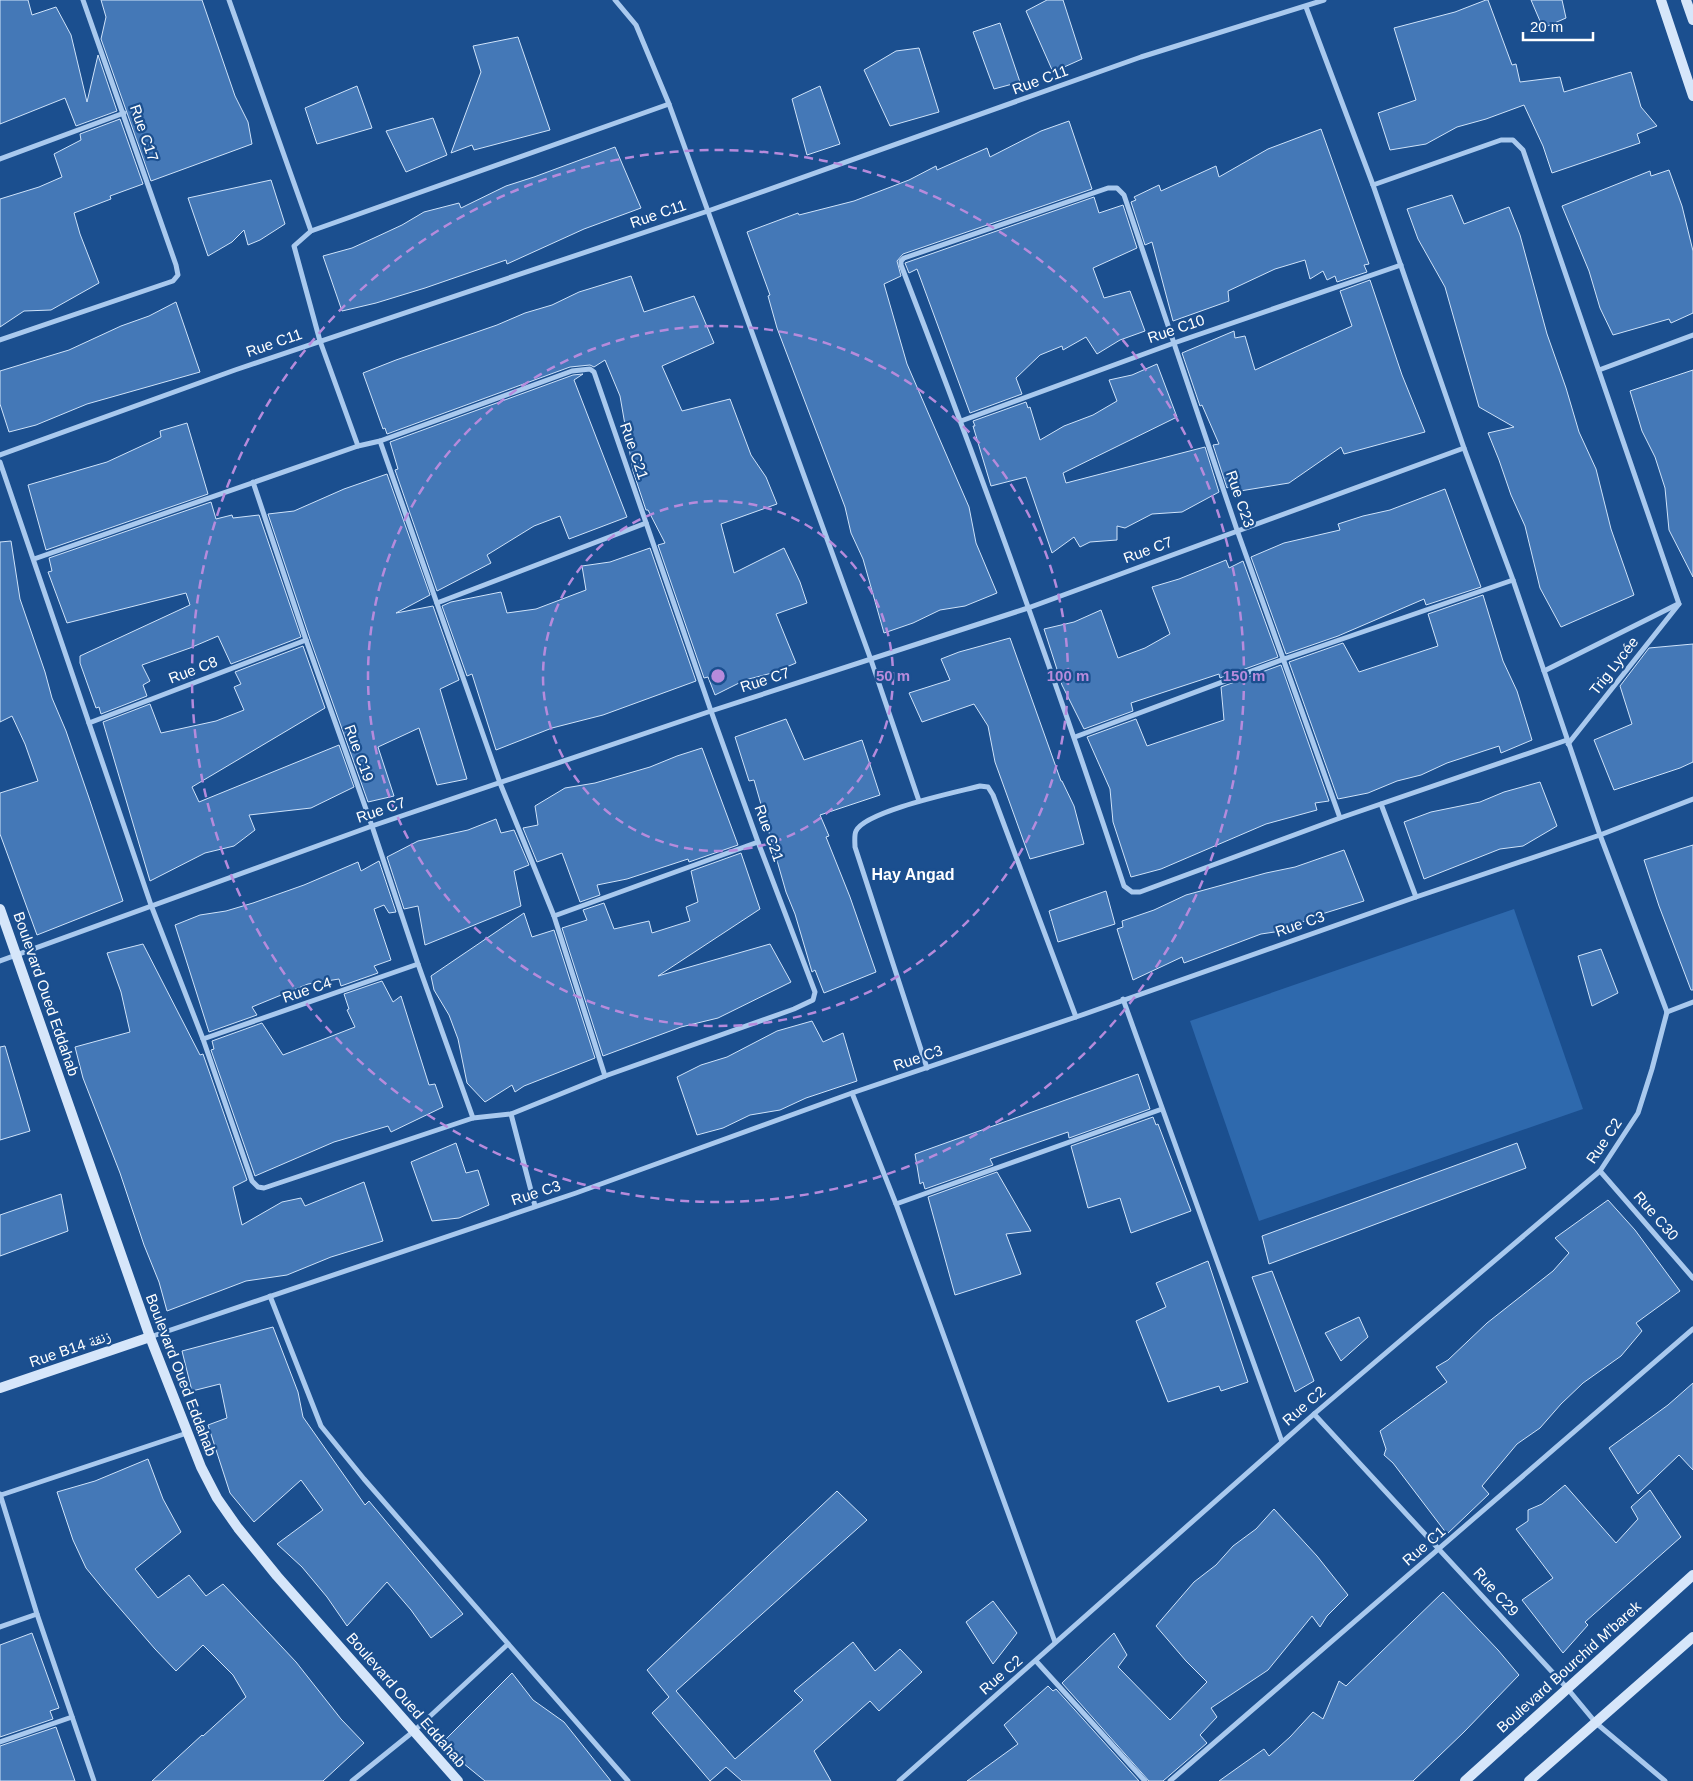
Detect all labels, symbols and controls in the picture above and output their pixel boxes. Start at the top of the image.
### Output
scale bar [1523,10,1593,42]
text: 20 m [1530,18,1563,35]
street label: Rue C11 [1010,62,1070,97]
street label: Rue C17 [127,102,162,164]
street label: Rue C11 [628,196,688,231]
street label: Rue C10 [1145,311,1207,346]
street label: Rue C11 [244,325,304,360]
street label: Rue C21 [617,420,652,482]
street label: Rue C23 [1223,468,1258,530]
street label: Rue C7 [1121,533,1175,566]
street label: Trig Lycée [1586,633,1642,698]
street label: Rue C8 [166,652,220,687]
street label: Rue C7 [738,664,792,695]
centre of rings [709,667,727,685]
text: 50 m [876,667,910,684]
text: 100 m [1047,667,1089,684]
text: 150 m [1223,667,1265,684]
street label: Rue C19 [341,722,378,784]
street label: Rue C7 [354,793,408,826]
street label: Rue C21 [751,802,788,864]
district label: Hay Angad [872,866,954,883]
street label: Rue C3 [1273,907,1327,940]
street label: Boulevard Oued Eddahab [10,909,83,1078]
street label: Rue C4 [280,973,334,1006]
street label: Rue C3 [891,1041,945,1074]
street label: Rue C2 [1582,1115,1625,1167]
street label: Rue C3 [509,1177,563,1208]
street label: Rue C30 [1631,1188,1682,1244]
street label: Boulevard Oued Eddahab [143,1291,220,1458]
street label: Rue B14 زنقة [27,1327,113,1371]
street label: Rue C2 [1279,1383,1328,1429]
street label: Rue C1 [1399,1523,1448,1569]
street label: Rue C29 [1470,1564,1522,1619]
street label: Boulevard Bourchid M'barek [1493,1597,1645,1736]
street label: Boulevard Oued Eddahab [343,1629,469,1770]
street label: Rue C2 [976,1652,1025,1698]

